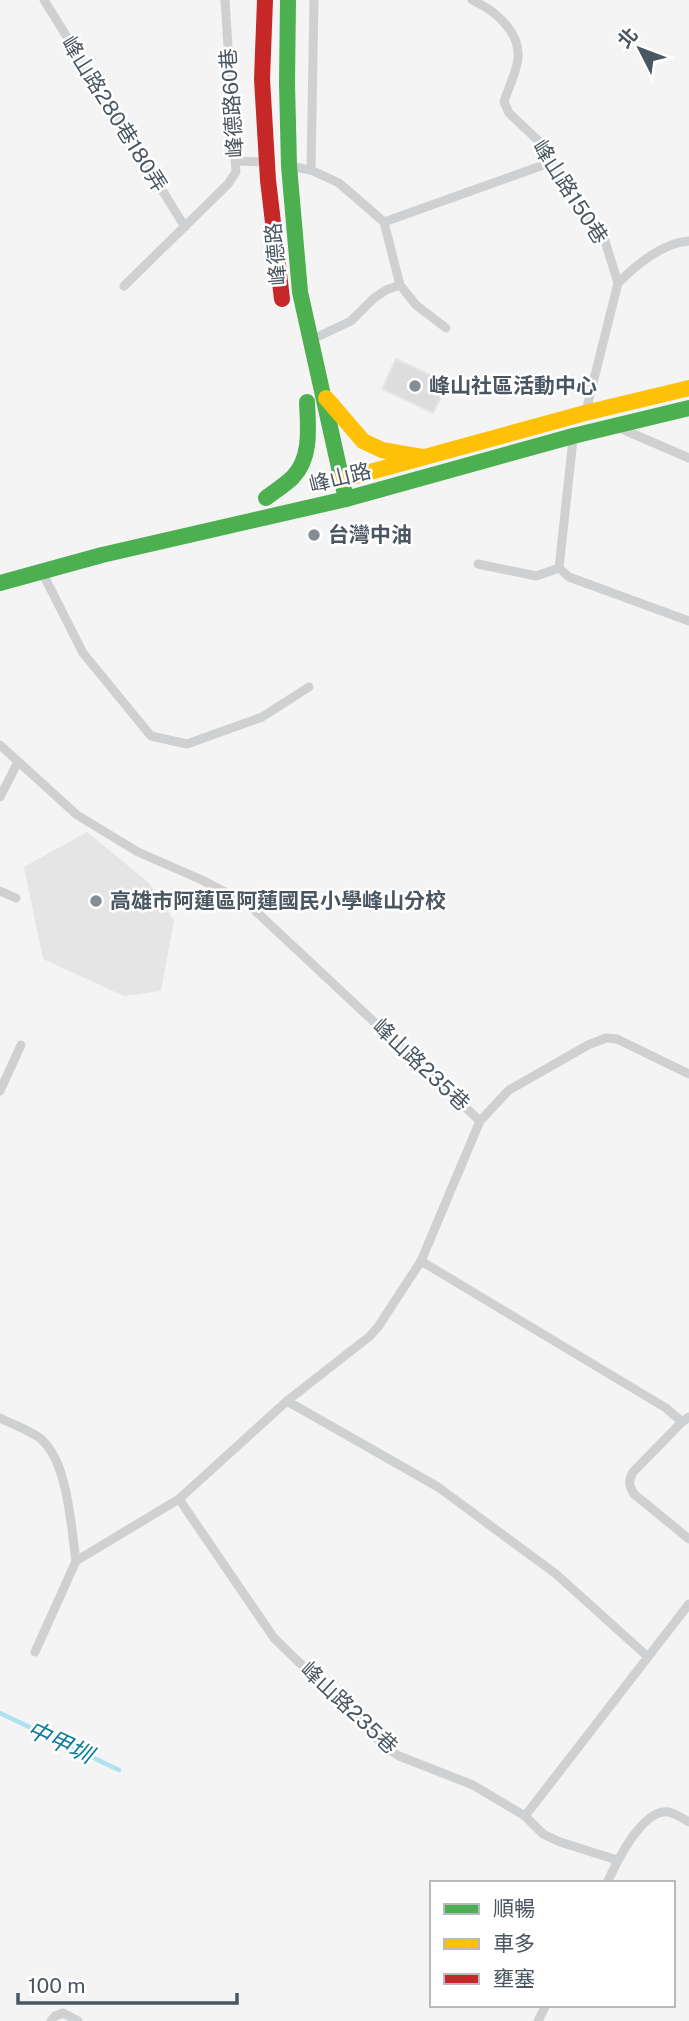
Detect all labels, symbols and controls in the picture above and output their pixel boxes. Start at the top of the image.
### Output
north arrow [605,14,675,84]
text: 北 [613,23,642,52]
street label: 峰山路280巷180弄 [56,31,172,196]
street label: 峰德路60巷 [215,47,248,159]
street label: 峰山路150巷 [528,135,613,248]
street label: 峰德路 [260,222,291,287]
place label: 峰山社區活動中心 [429,373,597,398]
marker: 峰山社區活動中心 [407,378,423,394]
street label: 峰山路 [306,458,373,497]
place label: 台灣中油 [328,522,412,547]
marker: 台灣中油 [306,527,322,543]
place label: 高雄市阿蓮區阿蓮國民小學峰山分校 [110,888,446,913]
marker: 高雄市阿蓮區阿蓮國民小學峰山分校 [88,893,104,909]
street label: 峰山路235巷 [368,1013,475,1116]
street label: 峰山路235巷 [296,1656,403,1759]
water label: 中甲圳 [23,1715,100,1770]
legend [430,1881,675,2007]
text: 順暢 [493,1896,535,1921]
text: 車多 [493,1931,535,1956]
scale bar [18,1962,236,2006]
text: 壅塞 [493,1966,535,1991]
text: 100 m [28,1973,85,1998]

